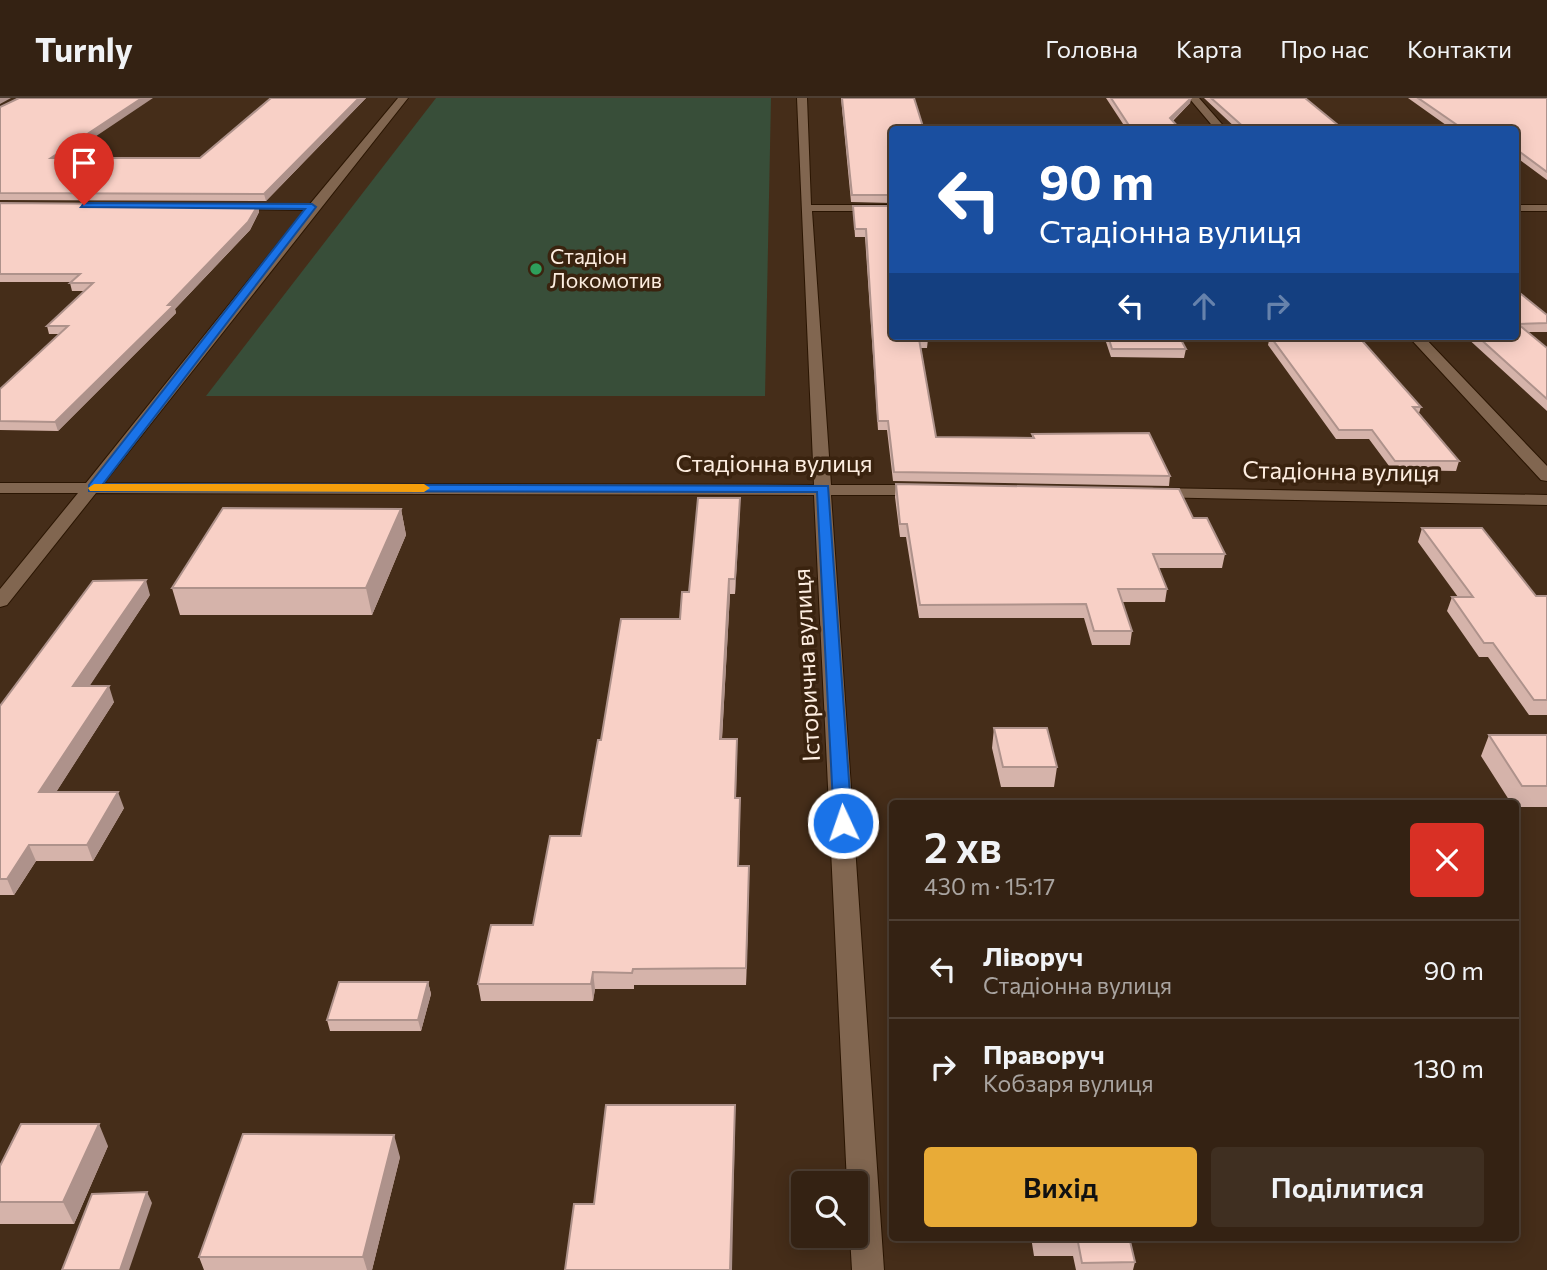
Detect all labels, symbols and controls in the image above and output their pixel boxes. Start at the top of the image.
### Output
text: Turnly [35,28,133,69]
text: Головна [1045,34,1138,63]
text: Карта [1176,34,1242,63]
text: Про нас [1280,34,1369,63]
text: Контакти [1407,34,1512,63]
pin [54,133,114,205]
icon: arrive [65,144,103,182]
text: 90 m [1039,150,1154,210]
icon: left [924,154,1015,245]
text: Стадіонна вулиця [1039,210,1302,250]
place label: Стадіон Локомотив [550,243,662,292]
marker: Стадіон Локомотив [528,261,544,277]
icon: left [1112,287,1150,325]
icon: ahead [1185,287,1223,325]
icon: right [1258,287,1296,325]
street label: Стадіонна вулиця [675,448,873,477]
street label: Стадіонна вулиця [1242,454,1440,487]
street label: Історична вулиця [786,568,825,763]
position arrow [806,786,880,860]
text: 2 хв [924,820,1002,872]
button: close [1410,823,1484,897]
text: 430 m · 15:17 [924,872,1055,900]
text: Ліворуч [983,940,1083,971]
icon: left [924,950,962,988]
text: 90 m [1424,954,1484,985]
text: Стадіонна вулиця [983,971,1172,999]
text: Праворуч [983,1038,1105,1069]
icon: right [924,1048,962,1086]
text: 130 m [1413,1052,1484,1083]
text: Кобзаря вулиця [983,1069,1154,1097]
button: Вихід [924,1147,1197,1227]
button: Поділитися [1211,1147,1484,1227]
map controls [791,1171,868,1248]
button: search [791,1171,868,1248]

